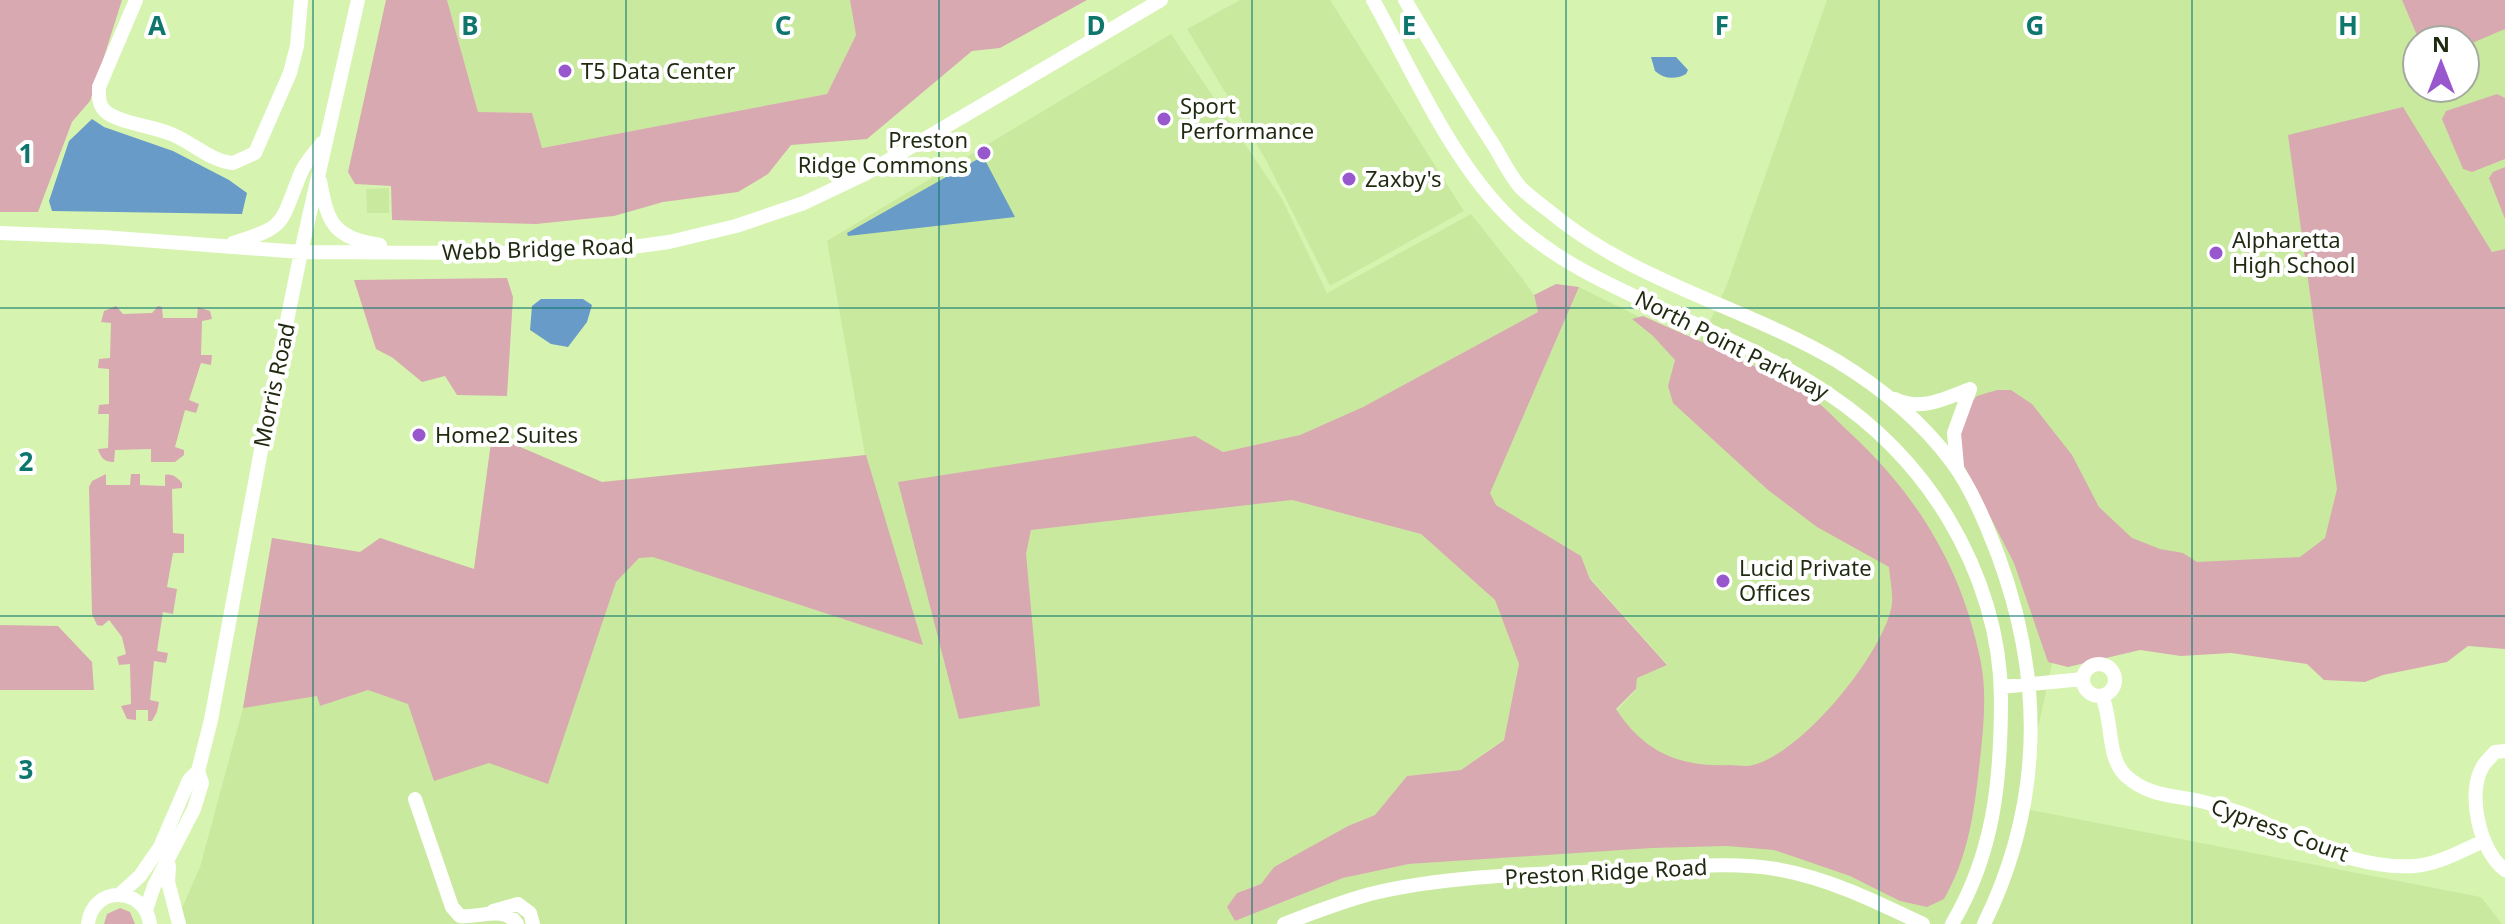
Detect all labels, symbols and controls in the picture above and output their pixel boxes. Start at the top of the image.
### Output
text: A [148,7,166,43]
text: B [461,7,479,43]
text: C [775,7,791,43]
text: D [1086,7,1106,43]
text: E [1402,7,1416,43]
text: F [1715,7,1729,43]
text: G [2026,7,2044,43]
text: H [2338,7,2358,43]
north arrow [2401,24,2481,104]
text: N [2432,28,2450,58]
place label: T5 Data Center [581,55,735,85]
marker: T5 Data Center [556,62,574,80]
place label: Sport Performance [1180,90,1314,145]
marker: Sport Performance [1155,110,1173,128]
place label: Preston Ridge Commons [798,124,968,179]
text: 1 [19,135,33,171]
marker: Preston Ridge Commons [975,144,993,162]
place label: Zaxby's [1365,163,1442,193]
marker: Zaxby's [1340,170,1358,188]
place label: Alpharetta High School [2232,224,2355,279]
street label: Webb Bridge Road [441,230,635,266]
marker: Alpharetta High School [2207,244,2225,262]
street label: North Point Parkway [1631,282,1835,406]
street label: Morris Road [245,320,301,450]
place label: Home2 Suites [435,419,578,449]
marker: Home2 Suites [410,426,428,444]
text: 2 [19,443,34,479]
place label: Lucid Private Offices [1739,552,1872,607]
marker: Lucid Private Offices [1714,572,1732,590]
text: 3 [19,751,33,787]
street label: Cypress Court [2207,790,2353,868]
street label: Preston Ridge Road [1504,851,1708,891]

